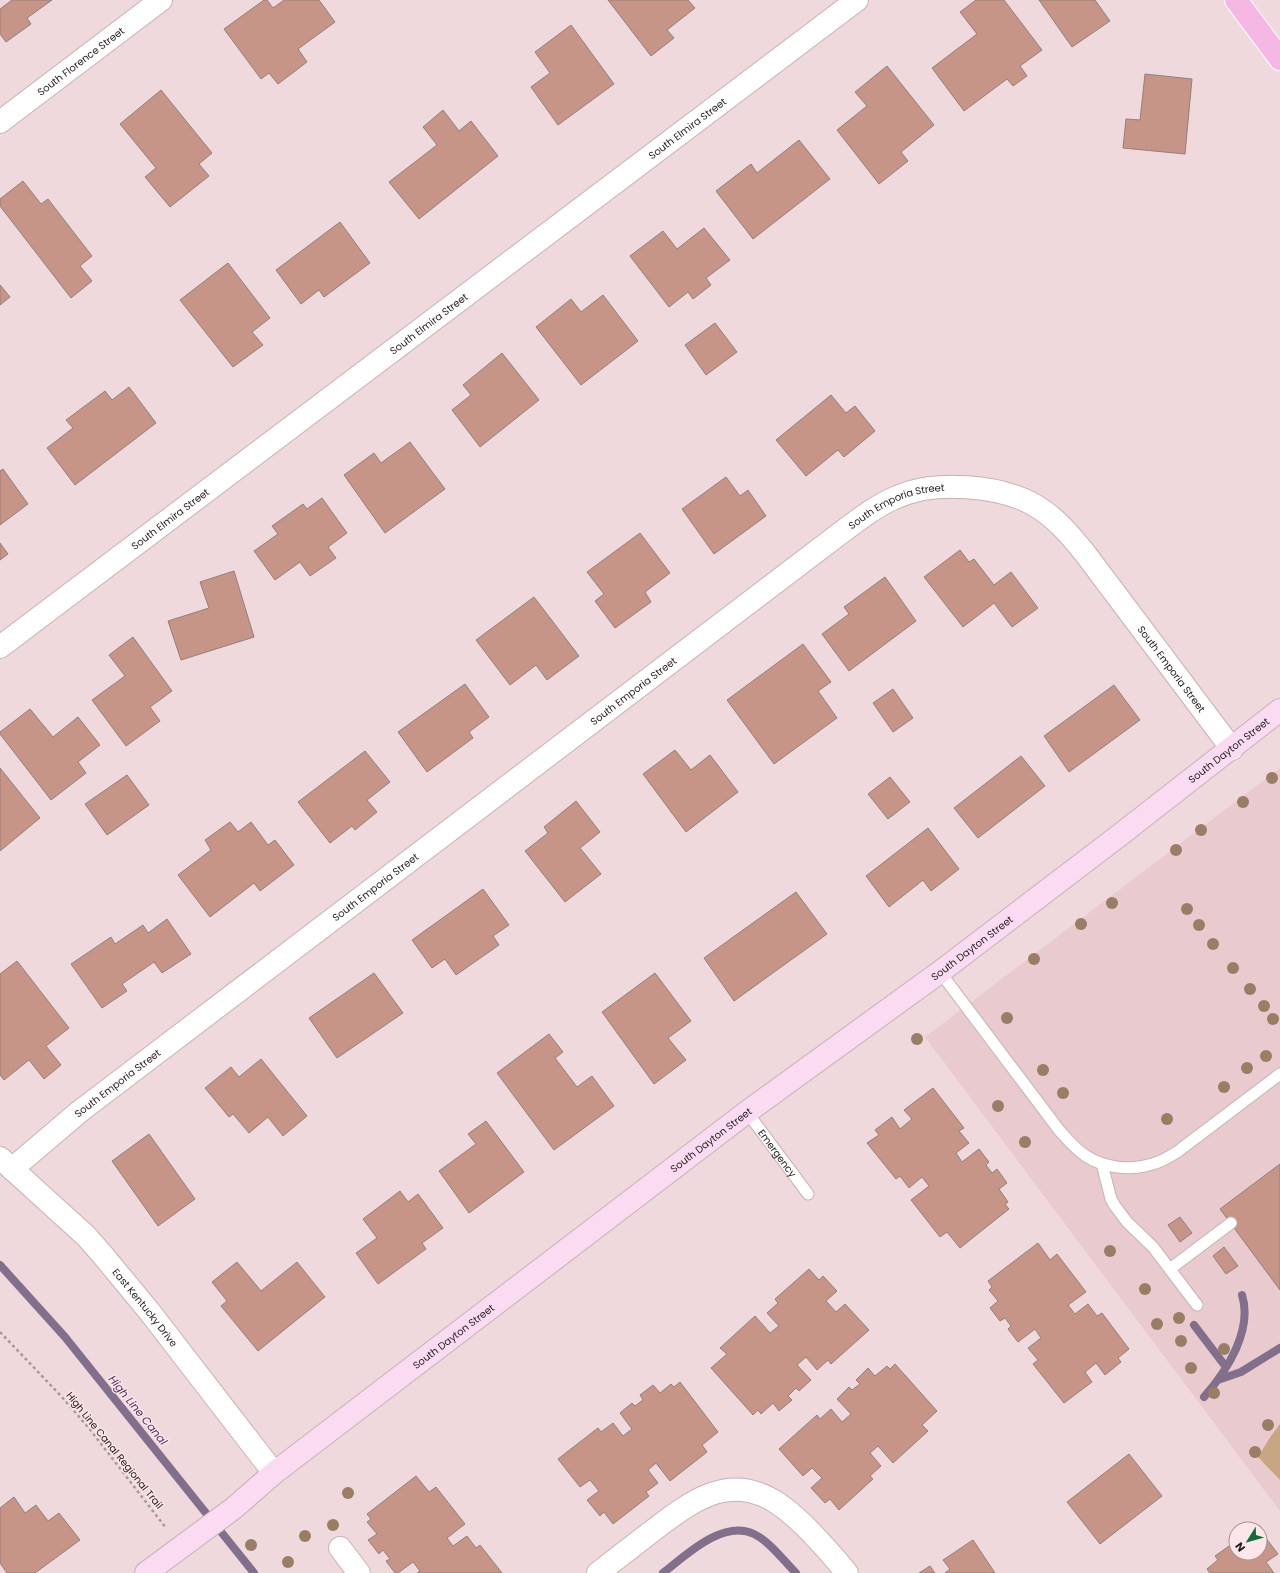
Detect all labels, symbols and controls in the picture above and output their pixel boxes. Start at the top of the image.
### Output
street label: South Florence Street [34,23,128,99]
street label: South Elmira Street [645,94,730,163]
street label: South Elmira Street [387,289,471,358]
street label: South Emporia Street [845,480,945,533]
street label: South Elmira Street [128,484,213,553]
street label: South Emporia Street [1134,623,1209,716]
street label: South Emporia Street [587,653,680,729]
street label: South Dayton Street [1185,714,1273,787]
street label: South Emporia Street [329,849,422,925]
street label: South Dayton Street [928,912,1016,984]
street label: South Emporia Street [71,1045,164,1121]
street label: South Dayton Street [667,1104,755,1176]
street label: Emergency [754,1126,800,1181]
street label: East Kentucky Drive [109,1265,181,1350]
street label: South Dayton Street [409,1300,498,1373]
water label: High Line Canal [105,1372,171,1449]
street label: High Line Canal Regional Trail [63,1388,167,1512]
north arrow [1228,1521,1268,1561]
text: N [1231,1539,1249,1555]

